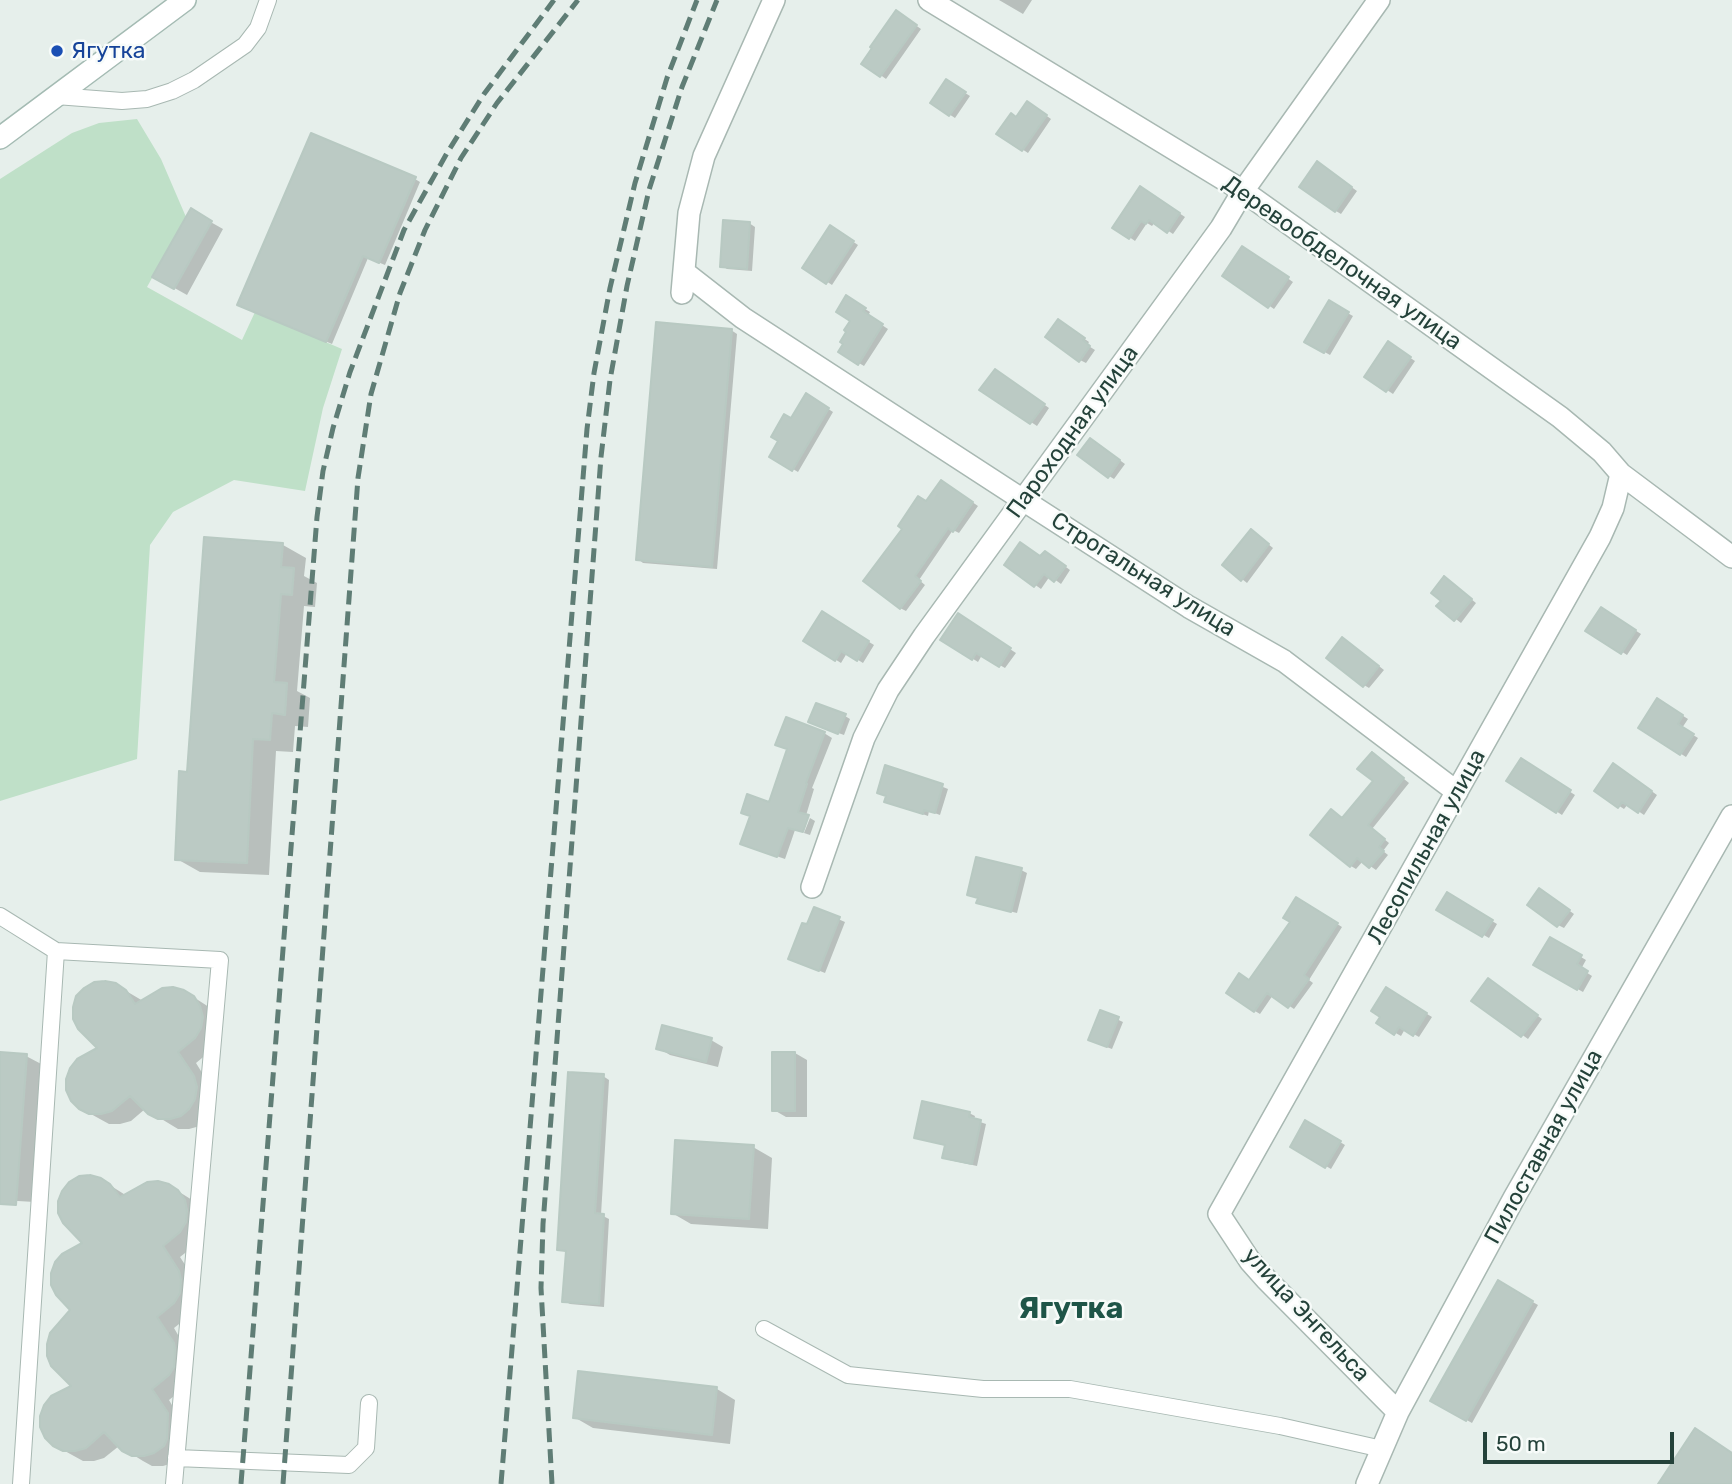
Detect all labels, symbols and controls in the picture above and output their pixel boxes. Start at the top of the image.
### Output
place label: Ягутка [71,37,145,65]
marker: Ягутка [49,43,65,59]
street label: Деревообделочная улица [1217,170,1467,356]
street label: Пароходная улица [1001,340,1145,524]
street label: Строгальная улица [1046,507,1240,643]
street label: Лесопильная улица [1362,745,1492,949]
street label: Пилоставная улица [1479,1045,1609,1249]
street label: улица Энгельса [1237,1242,1375,1388]
district label: Ягутка [1019,1291,1123,1327]
scale bar [1487,1418,1678,1462]
text: 50 m [1496,1431,1546,1456]

